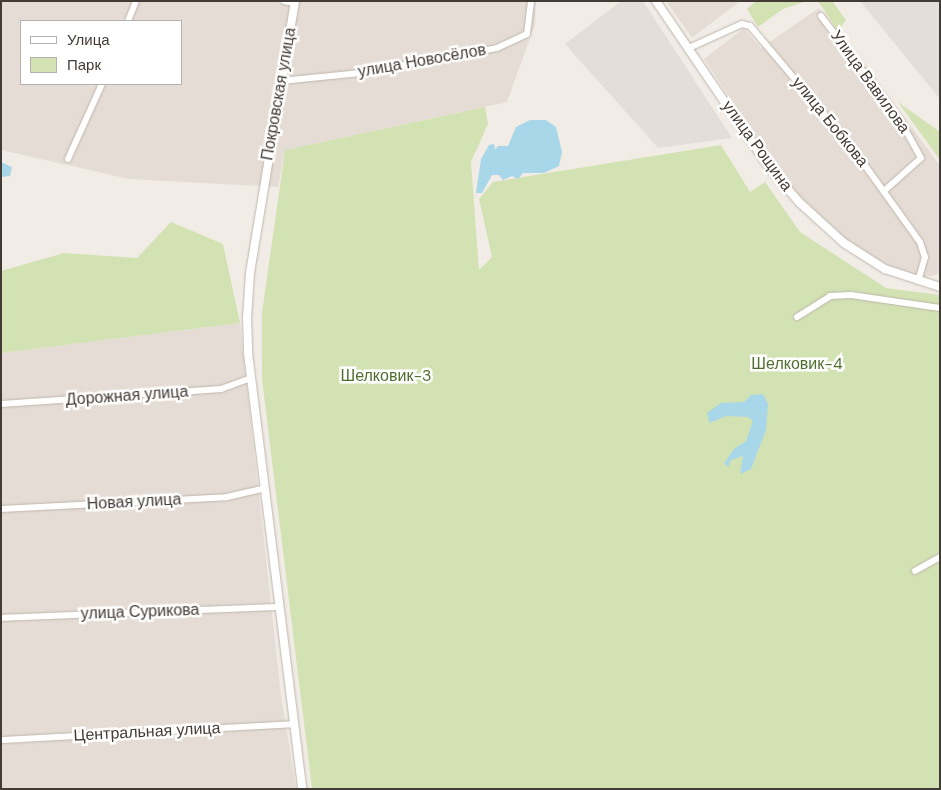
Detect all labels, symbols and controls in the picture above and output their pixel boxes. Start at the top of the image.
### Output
legend [20,20,182,85]
street label: Покровская улица [258,26,300,162]
street label: Улица Вавилова [826,27,914,137]
text: Улица [67,30,110,50]
street label: улица Новосёлов [356,40,488,82]
text: Парк [67,55,101,75]
street label: улица Бобкова [788,73,872,171]
street label: улица Рощина [718,97,796,195]
park label: Шелковик-4 [751,354,843,374]
park label: Шелковик-3 [341,366,431,386]
street label: Дорожная улица [65,382,189,410]
street label: Новая улица [86,490,182,514]
street label: улица Сурикова [80,600,200,624]
street label: Центральная улица [73,719,221,745]

